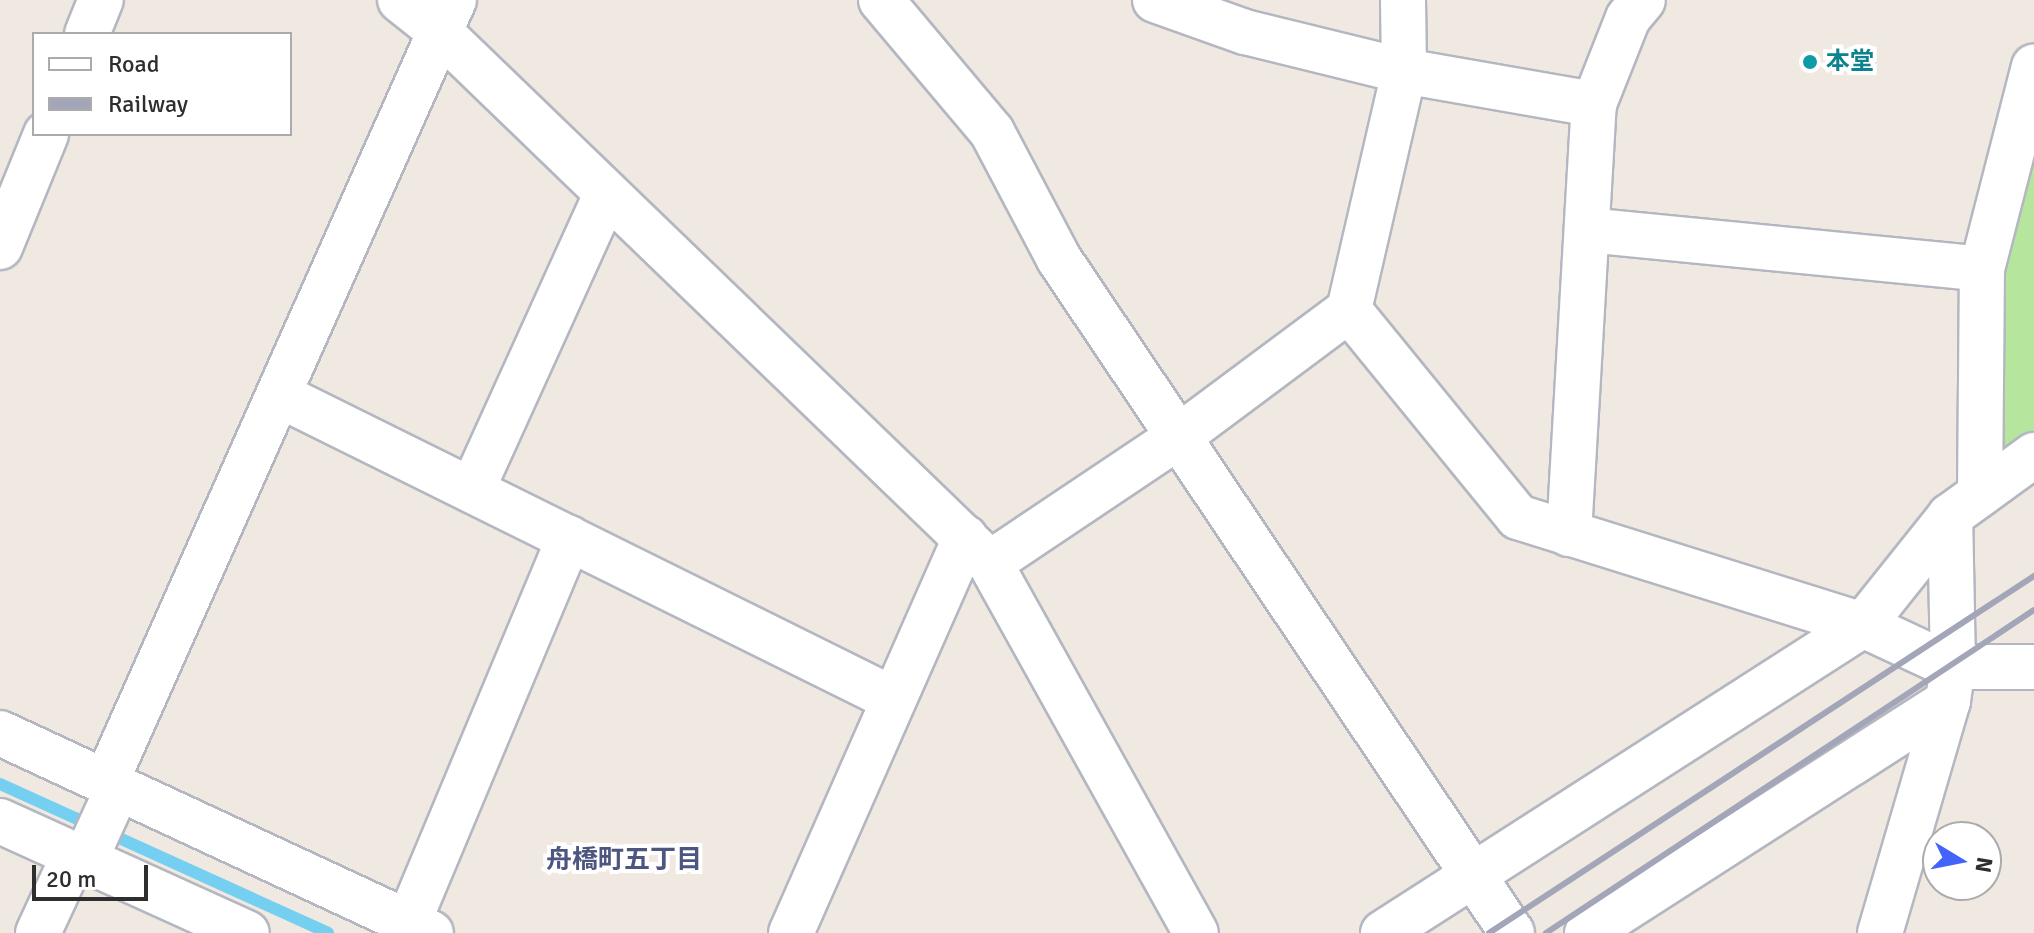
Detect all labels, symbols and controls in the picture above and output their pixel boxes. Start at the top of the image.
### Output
legend [32,32,292,136]
place label: 本堂 [1826,48,1874,76]
text: Road [108,49,159,79]
marker: 本堂 [1801,53,1819,71]
text: Railway [108,89,188,119]
north arrow [1922,821,2002,901]
district label: 舟橋町五丁目 [546,845,702,877]
scale bar [36,849,152,899]
text: N [1970,855,1999,875]
text: 20 m [46,864,96,894]

